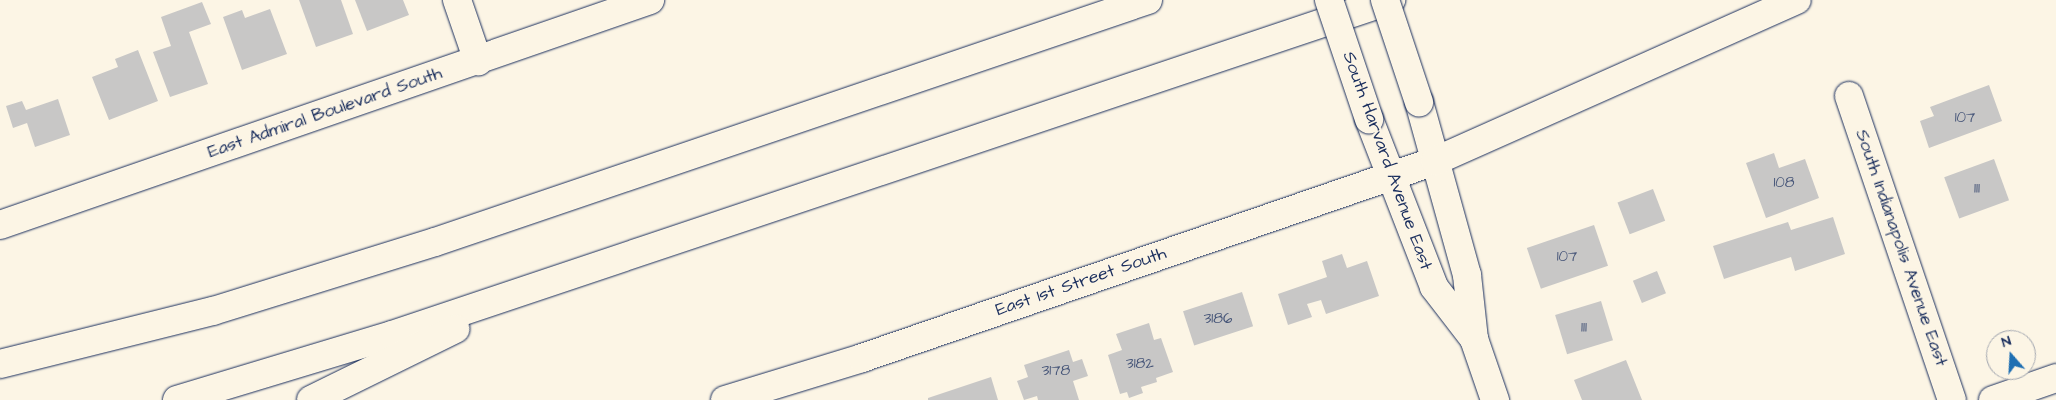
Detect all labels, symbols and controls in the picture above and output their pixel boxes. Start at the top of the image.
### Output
street label: South Harvard Avenue East [1337,49,1437,273]
street label: East Admiral Boulevard South [205,63,445,163]
house number: 107 [1955,109,1975,127]
street label: South Indianapolis Avenue East [1850,127,1952,369]
house number: 108 [1773,174,1795,192]
house number: 111 [1974,180,1980,198]
street label: East 1st Street South [993,243,1169,321]
house number: 107 [1557,248,1577,266]
house number: 3186 [1204,310,1232,328]
house number: 111 [1581,319,1587,337]
north arrow [1986,330,2036,380]
text: N [1999,331,2014,353]
house number: 3182 [1126,355,1154,373]
house number: 3178 [1042,362,1070,380]

